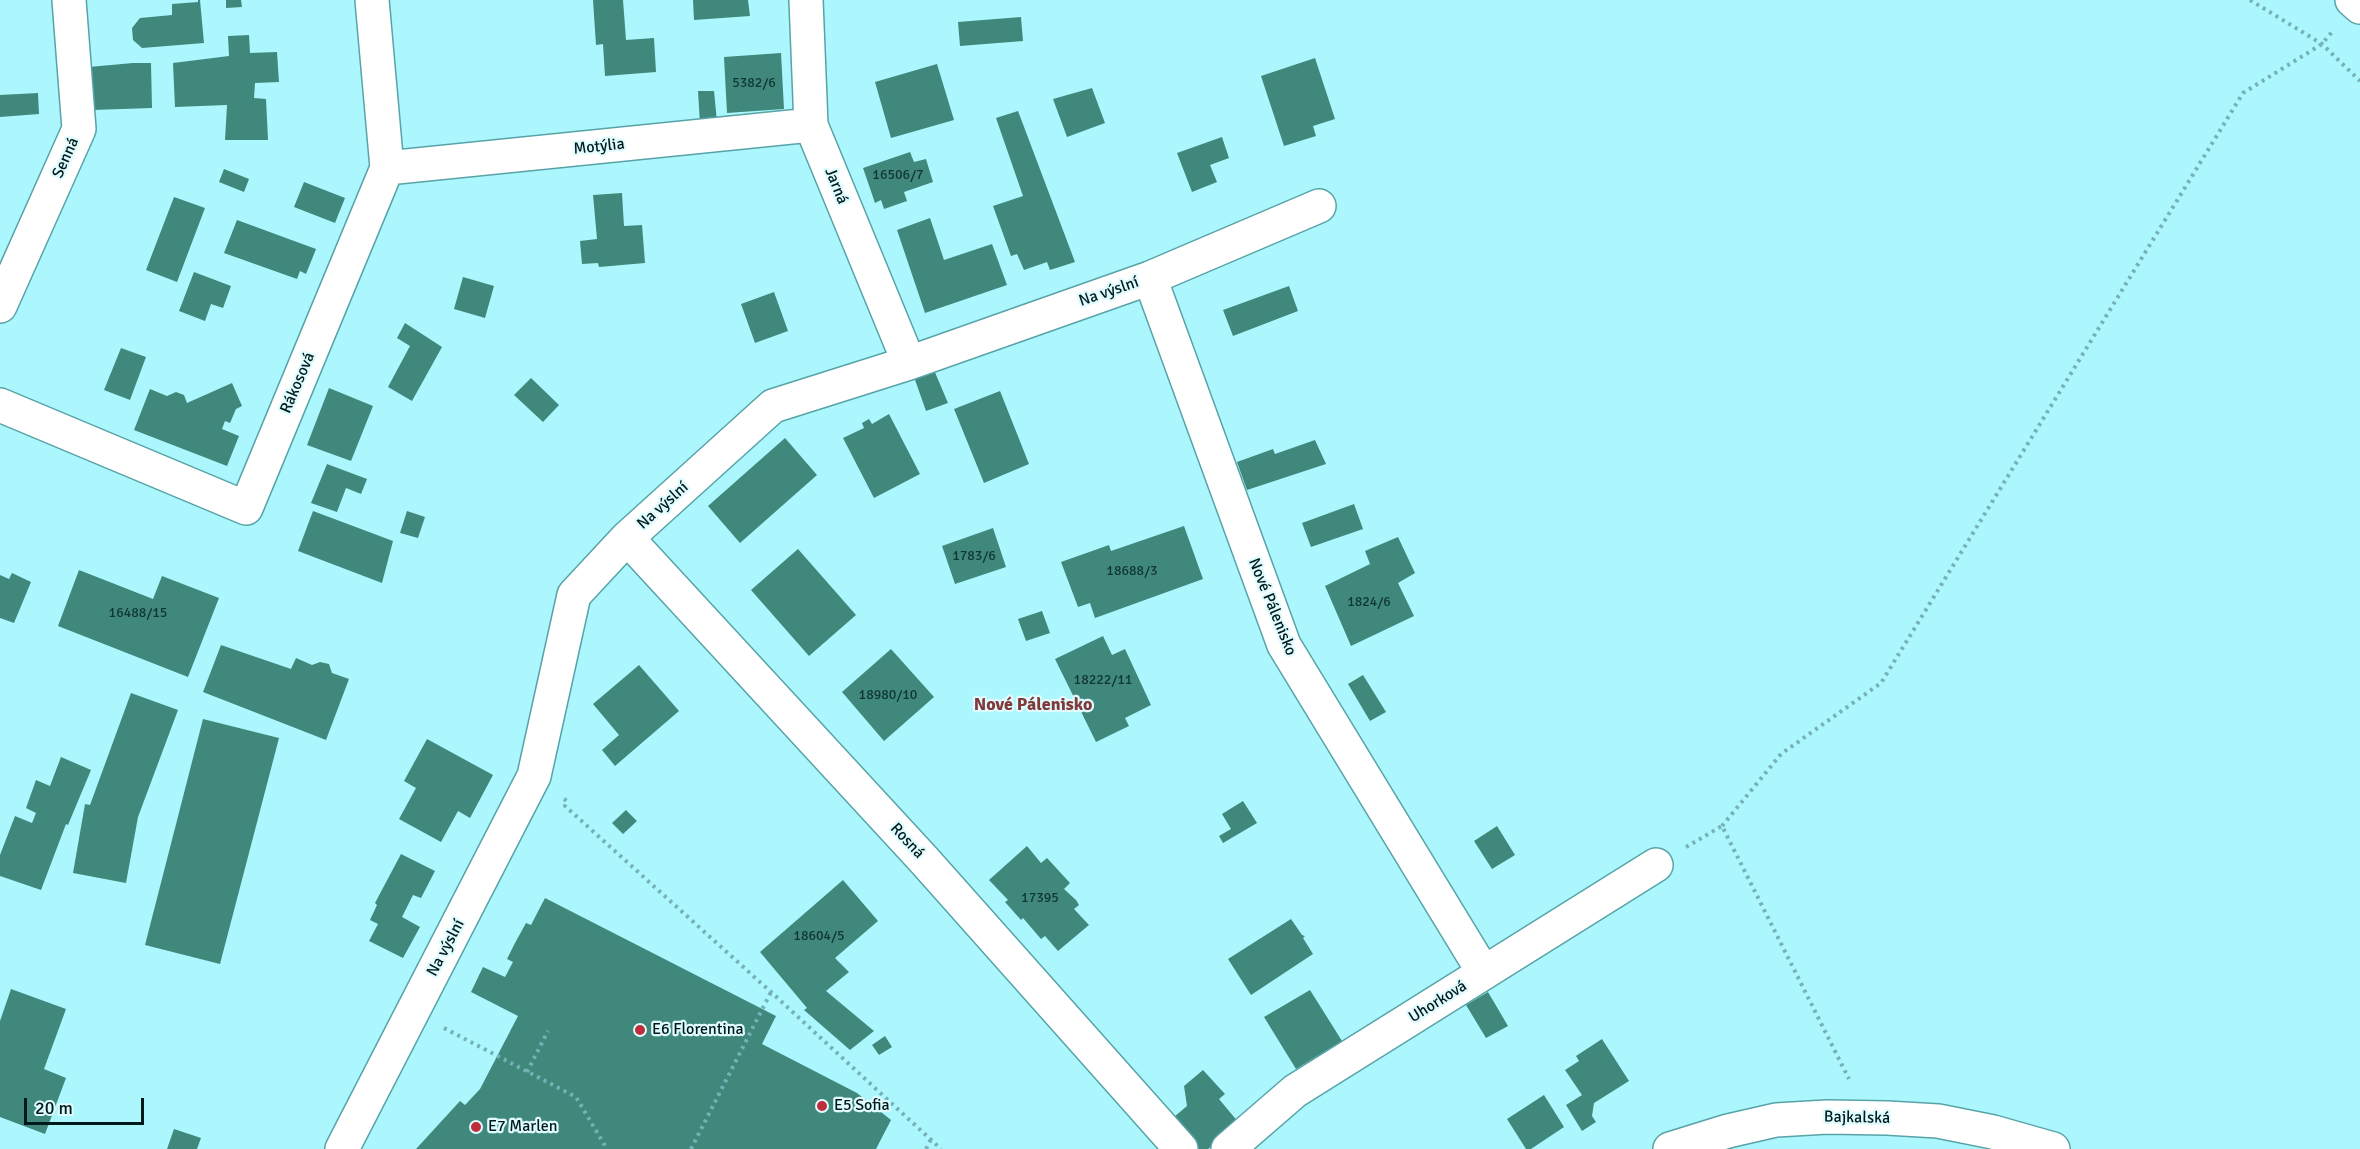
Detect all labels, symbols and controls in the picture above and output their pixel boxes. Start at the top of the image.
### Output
house number: 5382/6 [732,75,776,91]
street label: Senná [49,135,83,181]
street label: Motýlia [572,135,626,159]
street label: Jarná [820,165,852,207]
house number: 16506/7 [872,167,924,183]
street label: Na výslní [1077,273,1141,311]
street label: Rákosová [277,350,319,416]
street label: Na výslní [634,478,692,534]
house number: 1783/6 [952,548,996,564]
street label: Nové Pálenisko [1244,556,1300,658]
house number: 18688/3 [1106,563,1158,579]
house number: 1824/6 [1347,594,1391,610]
house number: 16488/15 [109,605,167,621]
house number: 18222/11 [1074,672,1132,688]
house number: 18980/10 [859,687,917,703]
district label: Nové Pálenisko [974,694,1092,716]
street label: Rosná [886,819,928,863]
house number: 17395 [1021,890,1059,906]
street label: Na výslní [423,916,469,980]
house number: 18604/5 [793,928,845,944]
street label: Uhorková [1405,977,1471,1027]
place label: E6 Florentina [652,1020,744,1040]
marker: E6 Florentina [633,1023,647,1037]
scale bar [27,1086,147,1124]
place label: E5 Sofia [834,1096,890,1116]
text: 20 m [35,1097,73,1119]
marker: E5 Sofia [815,1099,829,1113]
street label: Bajkalská [1824,1108,1890,1128]
place label: E7 Marlen [488,1117,557,1137]
marker: E7 Marlen [469,1120,483,1134]

